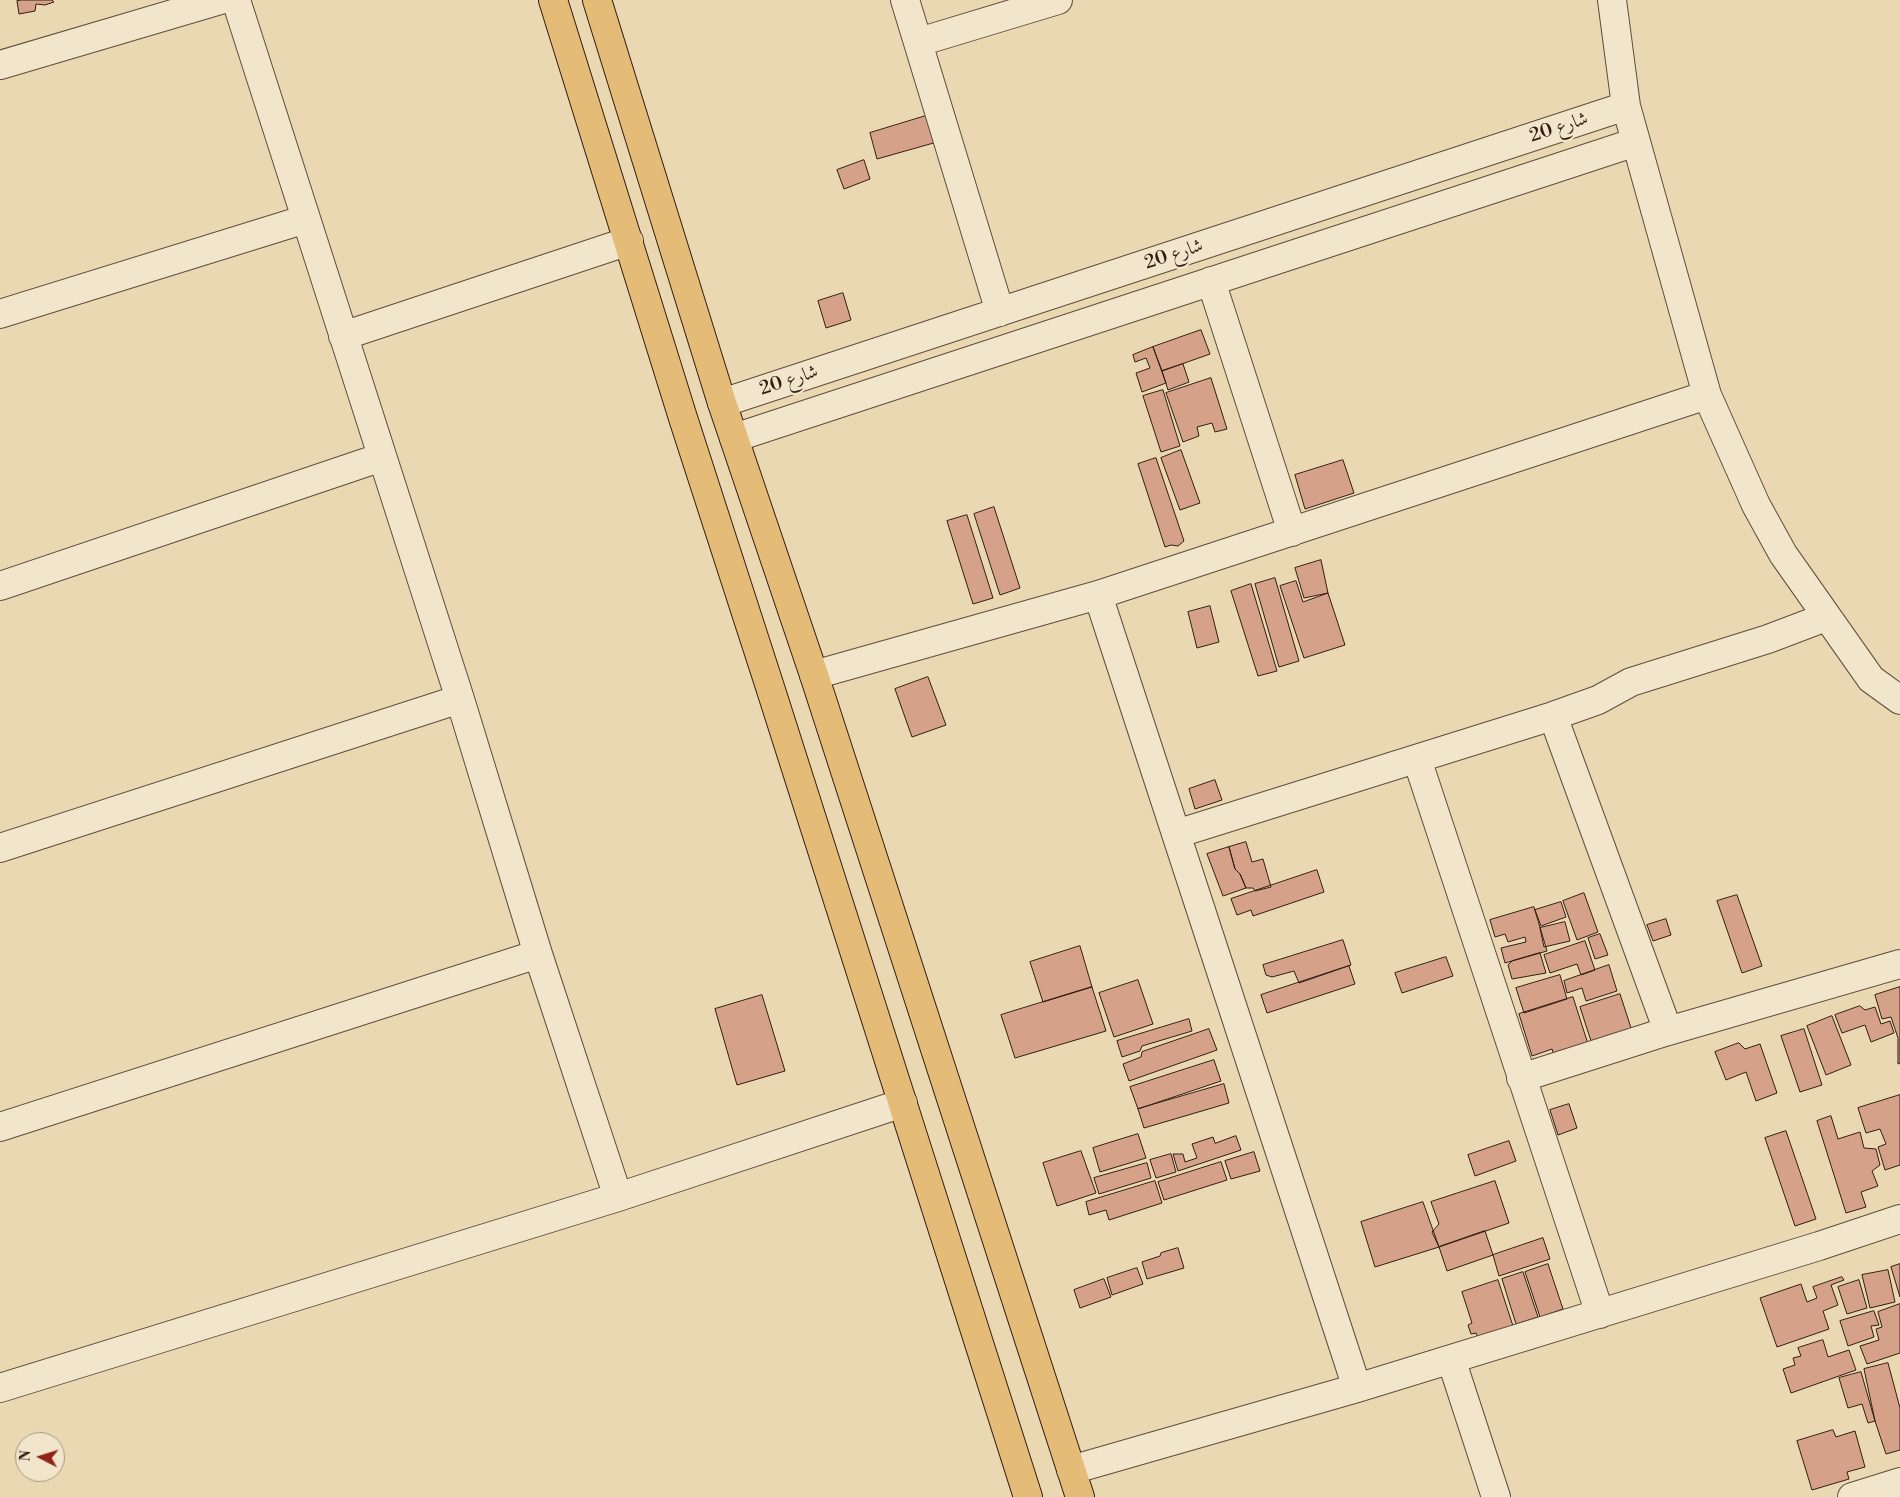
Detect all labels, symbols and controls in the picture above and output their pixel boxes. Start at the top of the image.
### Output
street label: شارع 20 [1527,108,1591,148]
street label: شارع 20 [1142,235,1206,275]
street label: شارع 20 [757,361,821,401]
north arrow [15,1432,65,1482]
text: N [17,1449,36,1462]

